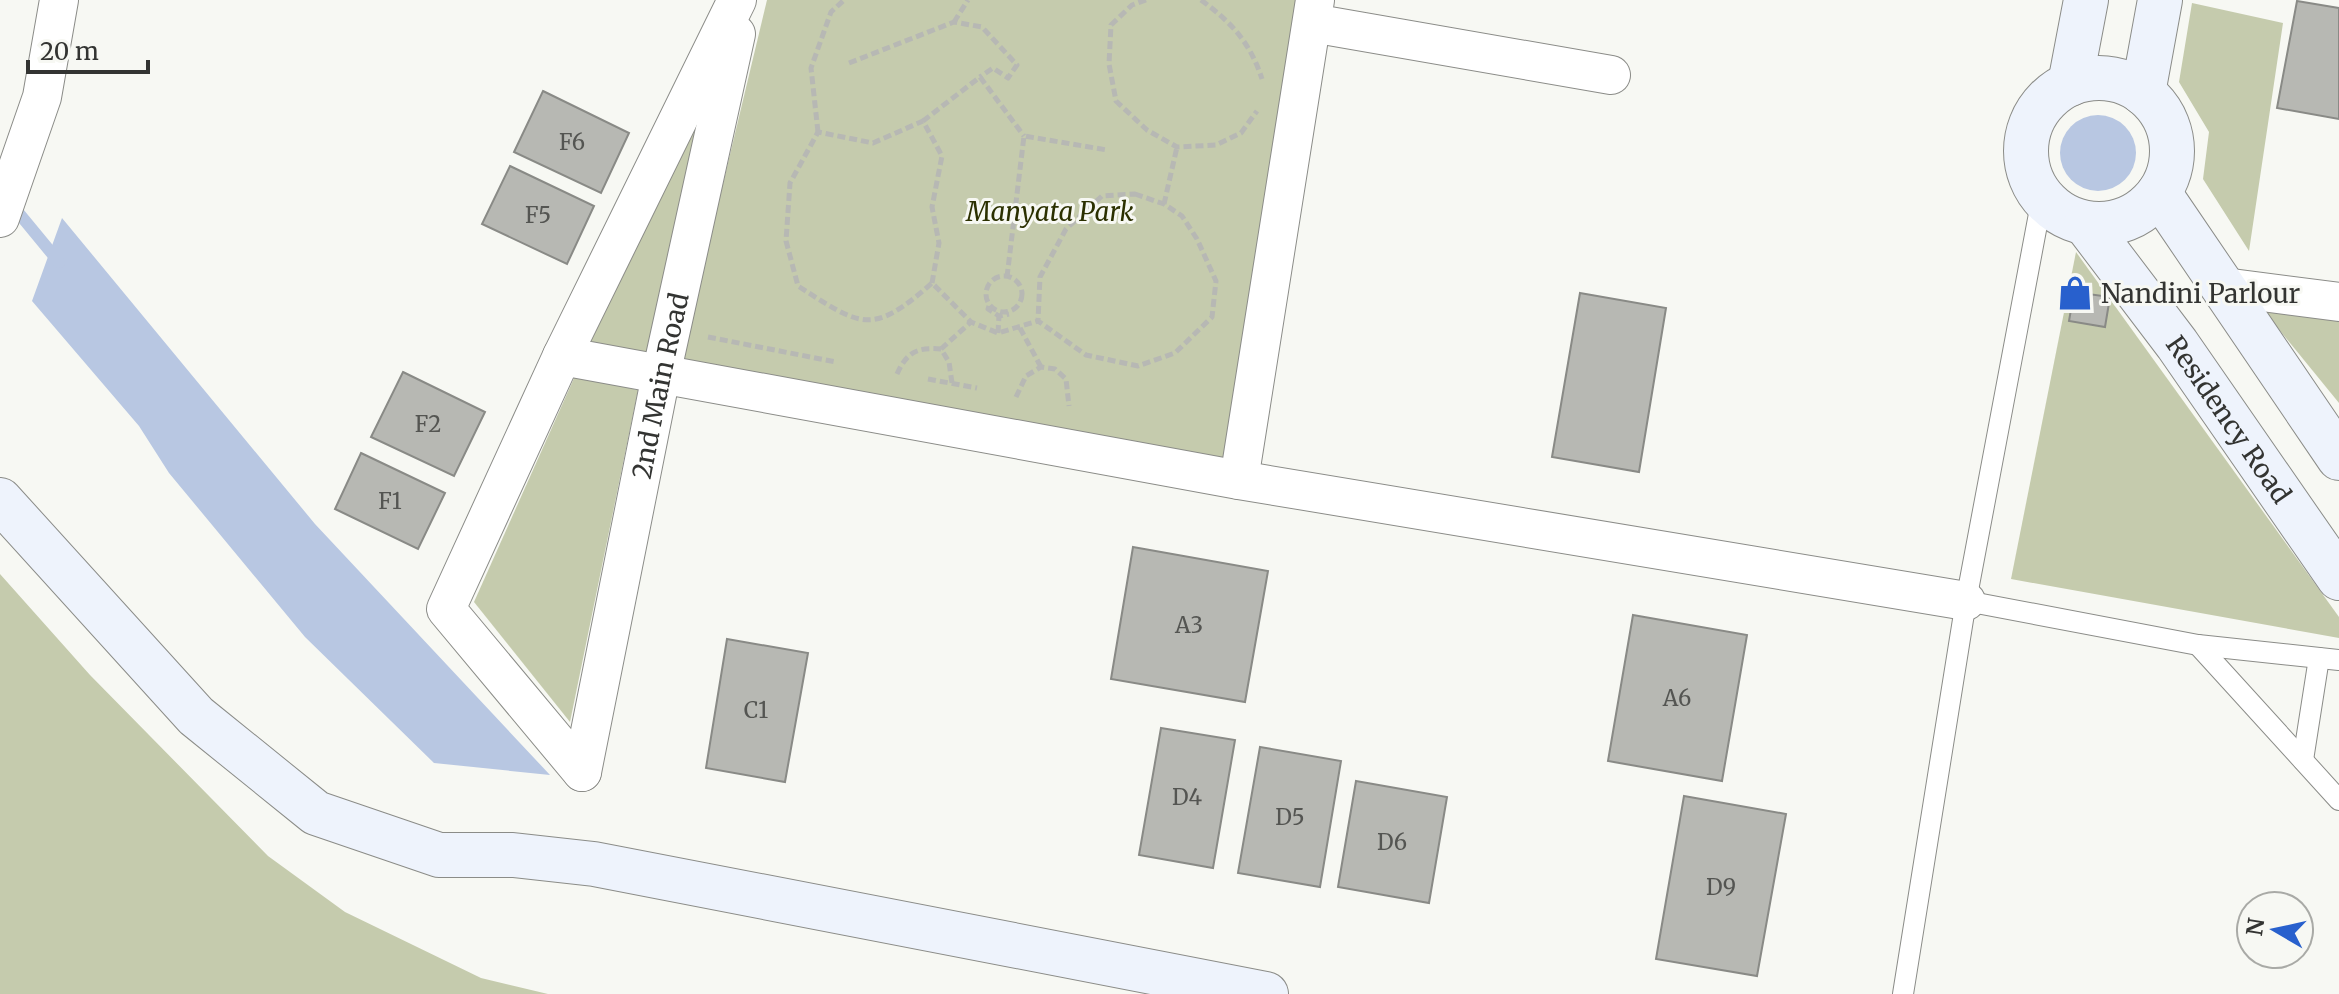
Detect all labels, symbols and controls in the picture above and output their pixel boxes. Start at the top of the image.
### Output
scale bar [28,24,148,74]
text: 20 m [40,36,99,67]
house number: F6 [559,128,585,156]
park label: Manyata Park [965,195,1134,228]
house number: F5 [525,201,551,229]
shop icon: Nandini Parlour [2056,274,2094,312]
place label: Nandini Parlour [2101,277,2301,310]
street label: 2nd Main Road [624,289,695,482]
street label: Residency Road [2159,329,2299,510]
house number: F2 [415,410,441,438]
house number: F1 [378,487,402,515]
house number: A3 [1174,611,1203,639]
house number: A6 [1662,684,1691,712]
house number: C1 [744,696,768,724]
house number: D4 [1172,783,1202,811]
house number: D5 [1275,803,1305,831]
house number: D6 [1377,828,1407,856]
house number: D9 [1706,873,1736,901]
north arrow [2235,890,2315,970]
text: N [2240,915,2271,938]

